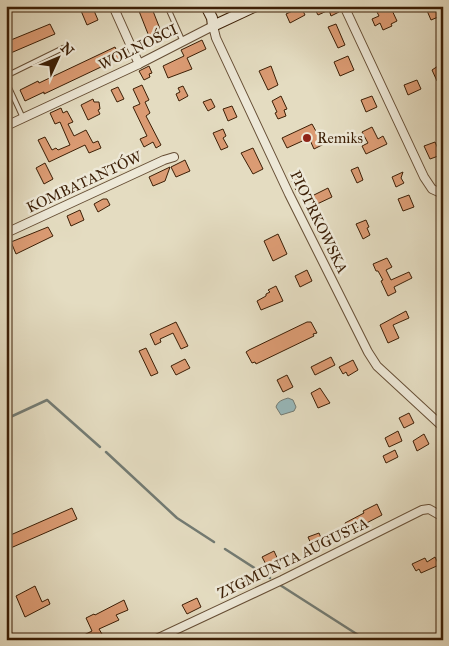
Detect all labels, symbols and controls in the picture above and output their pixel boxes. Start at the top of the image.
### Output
street label: WOLNOŚCI [95,19,181,74]
north arrow [32,32,82,82]
text: N [57,39,77,60]
place label: Remiks [317,129,363,147]
marker: Remiks [301,132,313,144]
street label: KOMBATANTÓW [23,146,145,217]
street label: PIOTRKOWSKA [286,168,352,276]
street label: ZYGMUNTA AUGUSTA [215,514,371,602]

